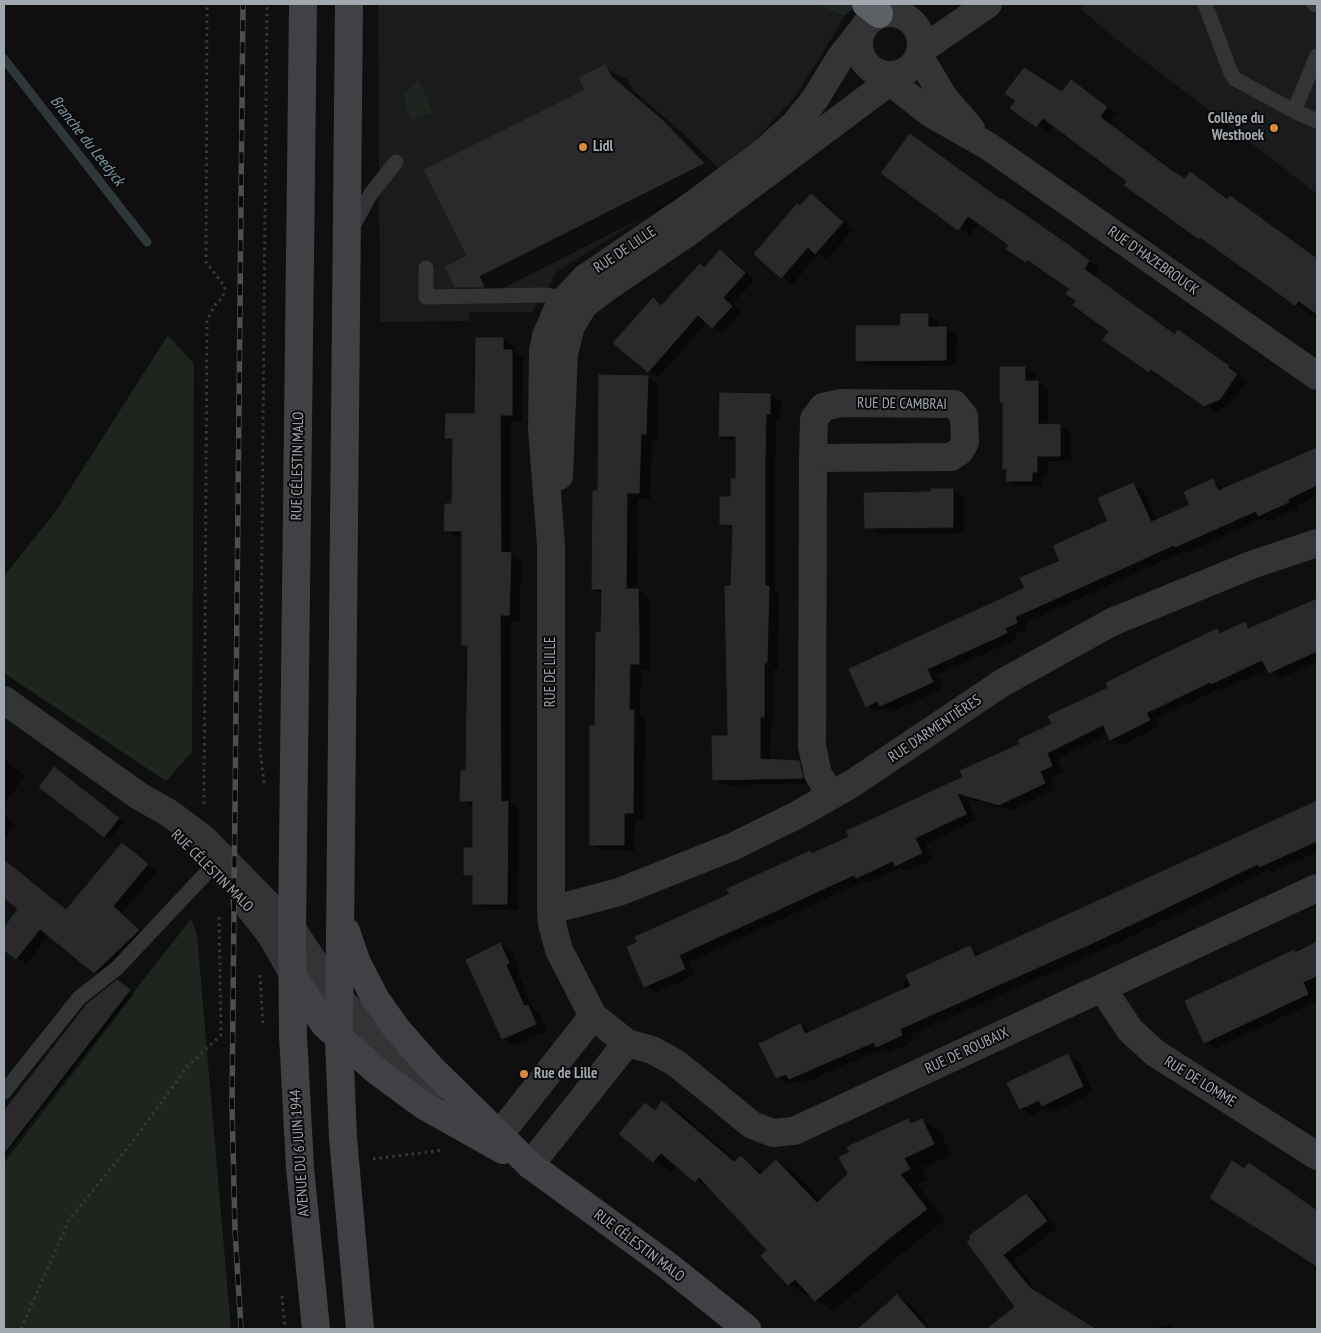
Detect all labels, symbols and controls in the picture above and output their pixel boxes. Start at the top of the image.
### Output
water label: Branche du Leedyck [46,92,128,190]
place label: Collège du Westhoek [1208,110,1264,145]
marker: Collège du Westhoek [1268,122,1280,134]
place label: Lidl [593,138,613,156]
marker: Lidl [577,141,589,153]
street label: RUE DE LILLE [591,223,659,277]
street label: RUE D'HAZEBROUCK [1104,223,1202,299]
street label: RUE DE CAMBRAI [857,394,947,414]
street label: RUE CÉLESTIN MALO [288,411,308,521]
street label: RUE DE LILLE [542,637,560,707]
street label: RUE D'ARMENTIÈRES [885,691,985,767]
street label: RUE CÉLESTIN MALO [167,826,257,916]
street label: RUE DE ROUBAIX [922,1024,1012,1078]
street label: RUE DE LOMME [1161,1053,1239,1111]
place label: Rue de Lille [534,1065,597,1083]
marker: Rue de Lille [518,1068,530,1080]
street label: AVENUE DU 6 JUIN 1944 [287,1089,313,1217]
street label: RUE CÉLESTIN MALO [590,1206,688,1286]

